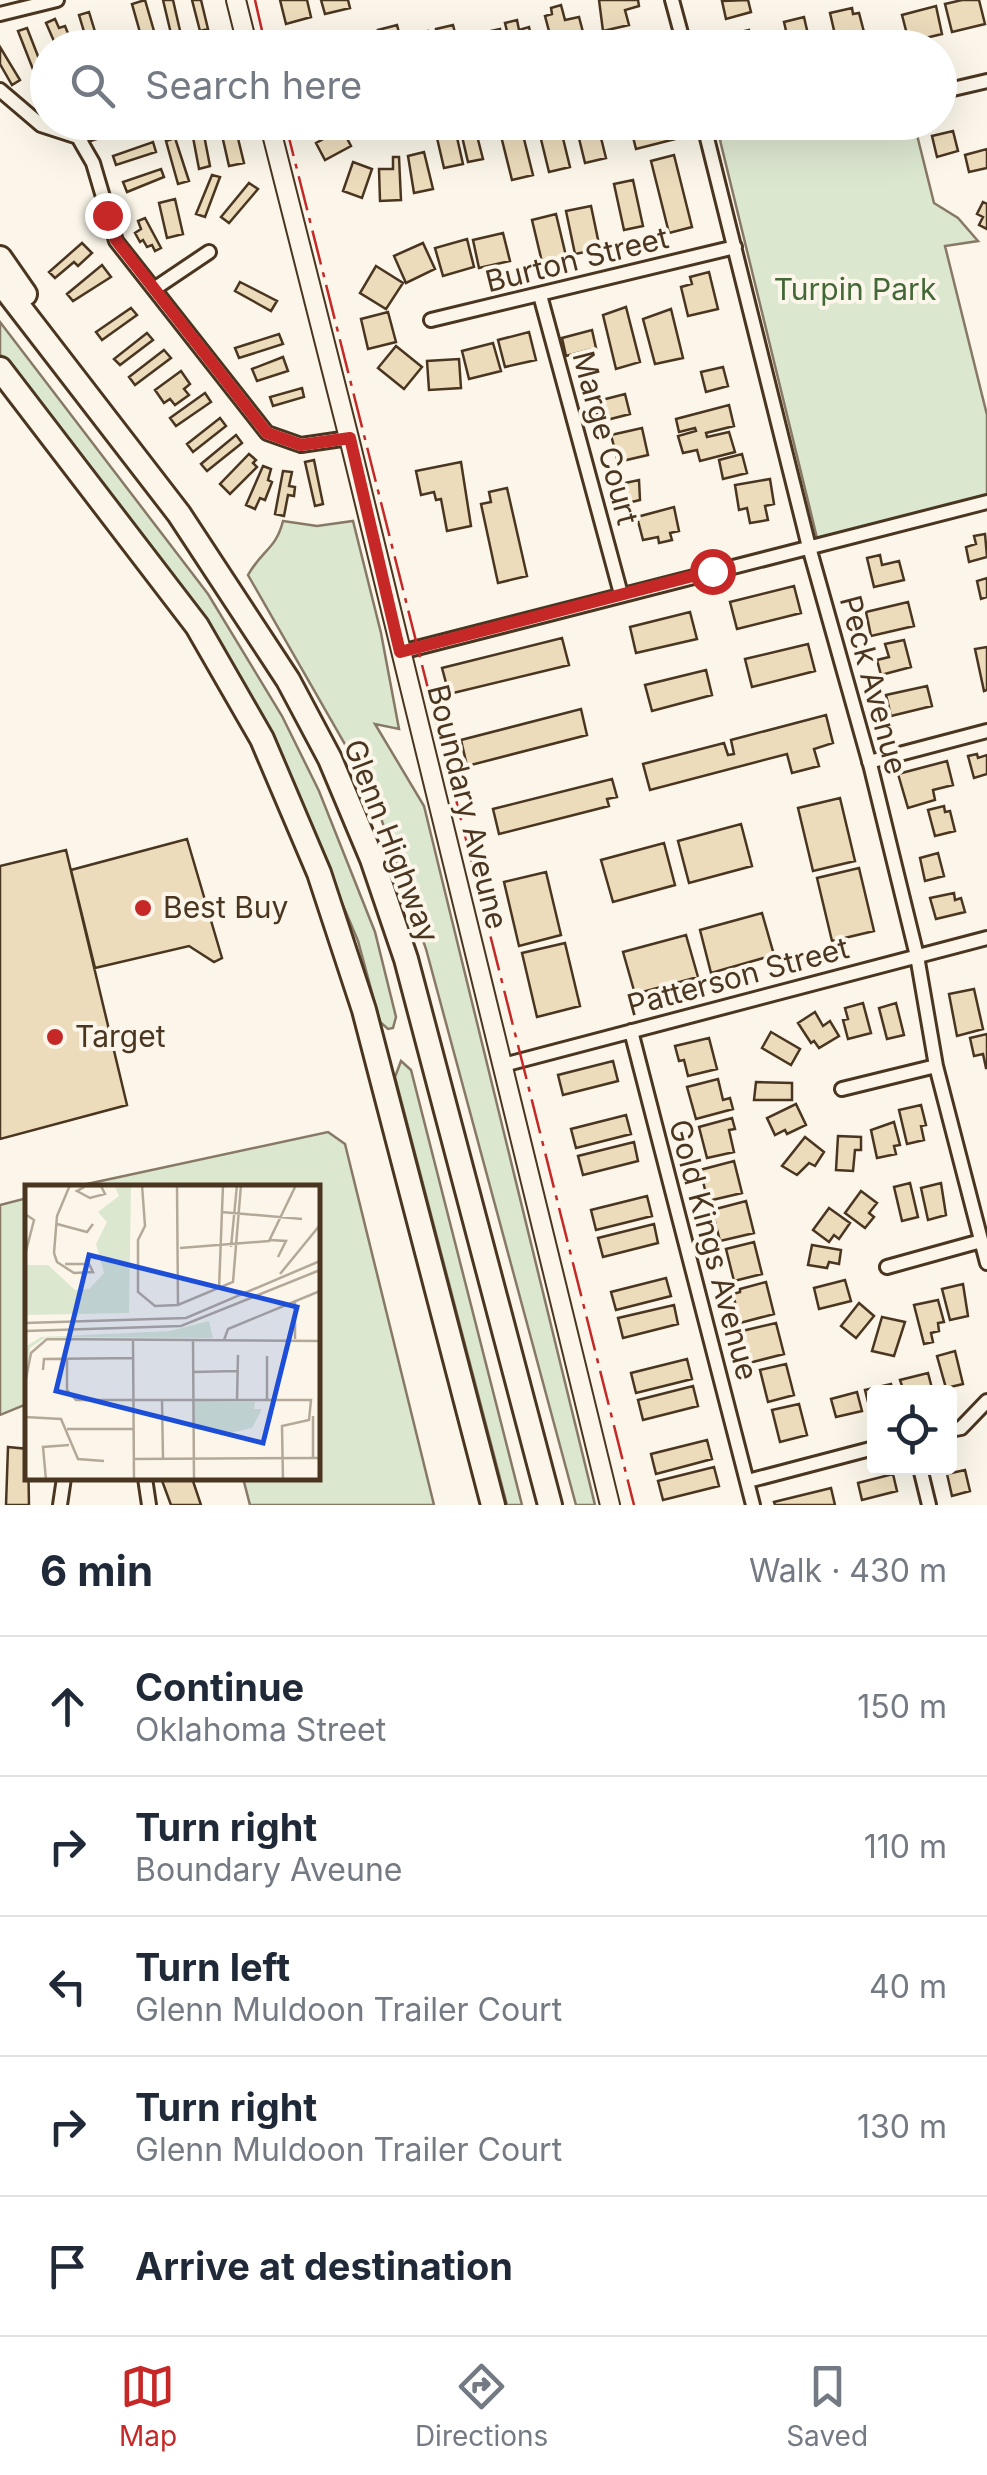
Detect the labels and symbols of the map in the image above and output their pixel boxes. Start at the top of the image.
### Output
route end [85,193,131,239]
street label: Burton Street [481,219,672,299]
park label: Turpin Park [774,271,937,307]
street label: Marge Court [566,347,646,529]
route start [690,549,736,595]
street label: Peck Avenue [833,591,915,778]
street label: Boundary Aveune [420,681,516,933]
street label: Glenn Highway [337,734,447,947]
place label: Best Buy [163,889,289,925]
marker: Best Buy [132,897,154,919]
street label: Patterson Street [623,929,853,1023]
place label: Target [75,1018,166,1054]
marker: Target [44,1026,66,1048]
street label: Gold Kings Avenue [662,1116,766,1384]
inset map [25,1185,320,1480]

